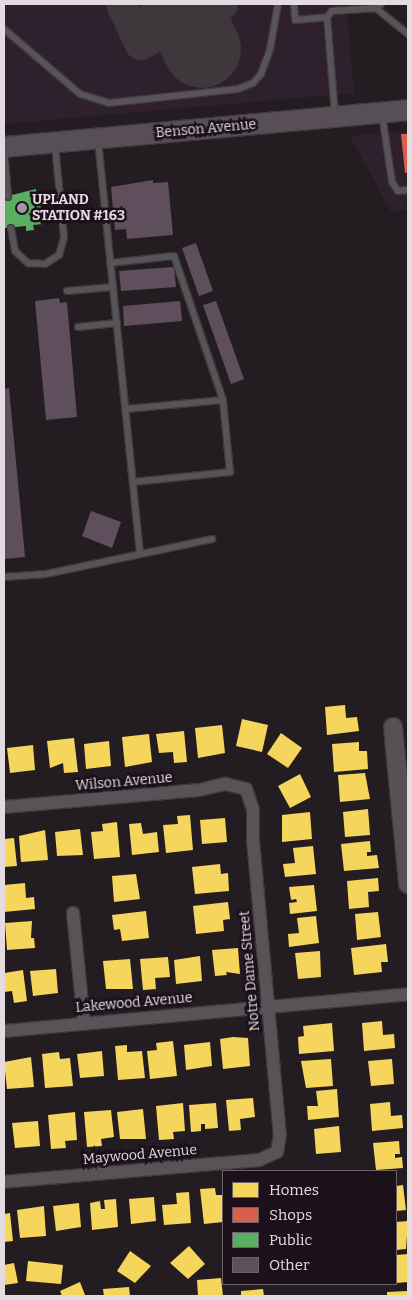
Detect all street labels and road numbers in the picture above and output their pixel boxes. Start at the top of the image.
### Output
street label: Benson Avenue [155,116,257,142]
street label: Wilson Avenue [75,769,173,795]
street label: Notre Dame Street [236,910,264,1032]
street label: Lakewood Avenue [75,990,193,1016]
street label: Maywood Avenue [82,1142,198,1168]

